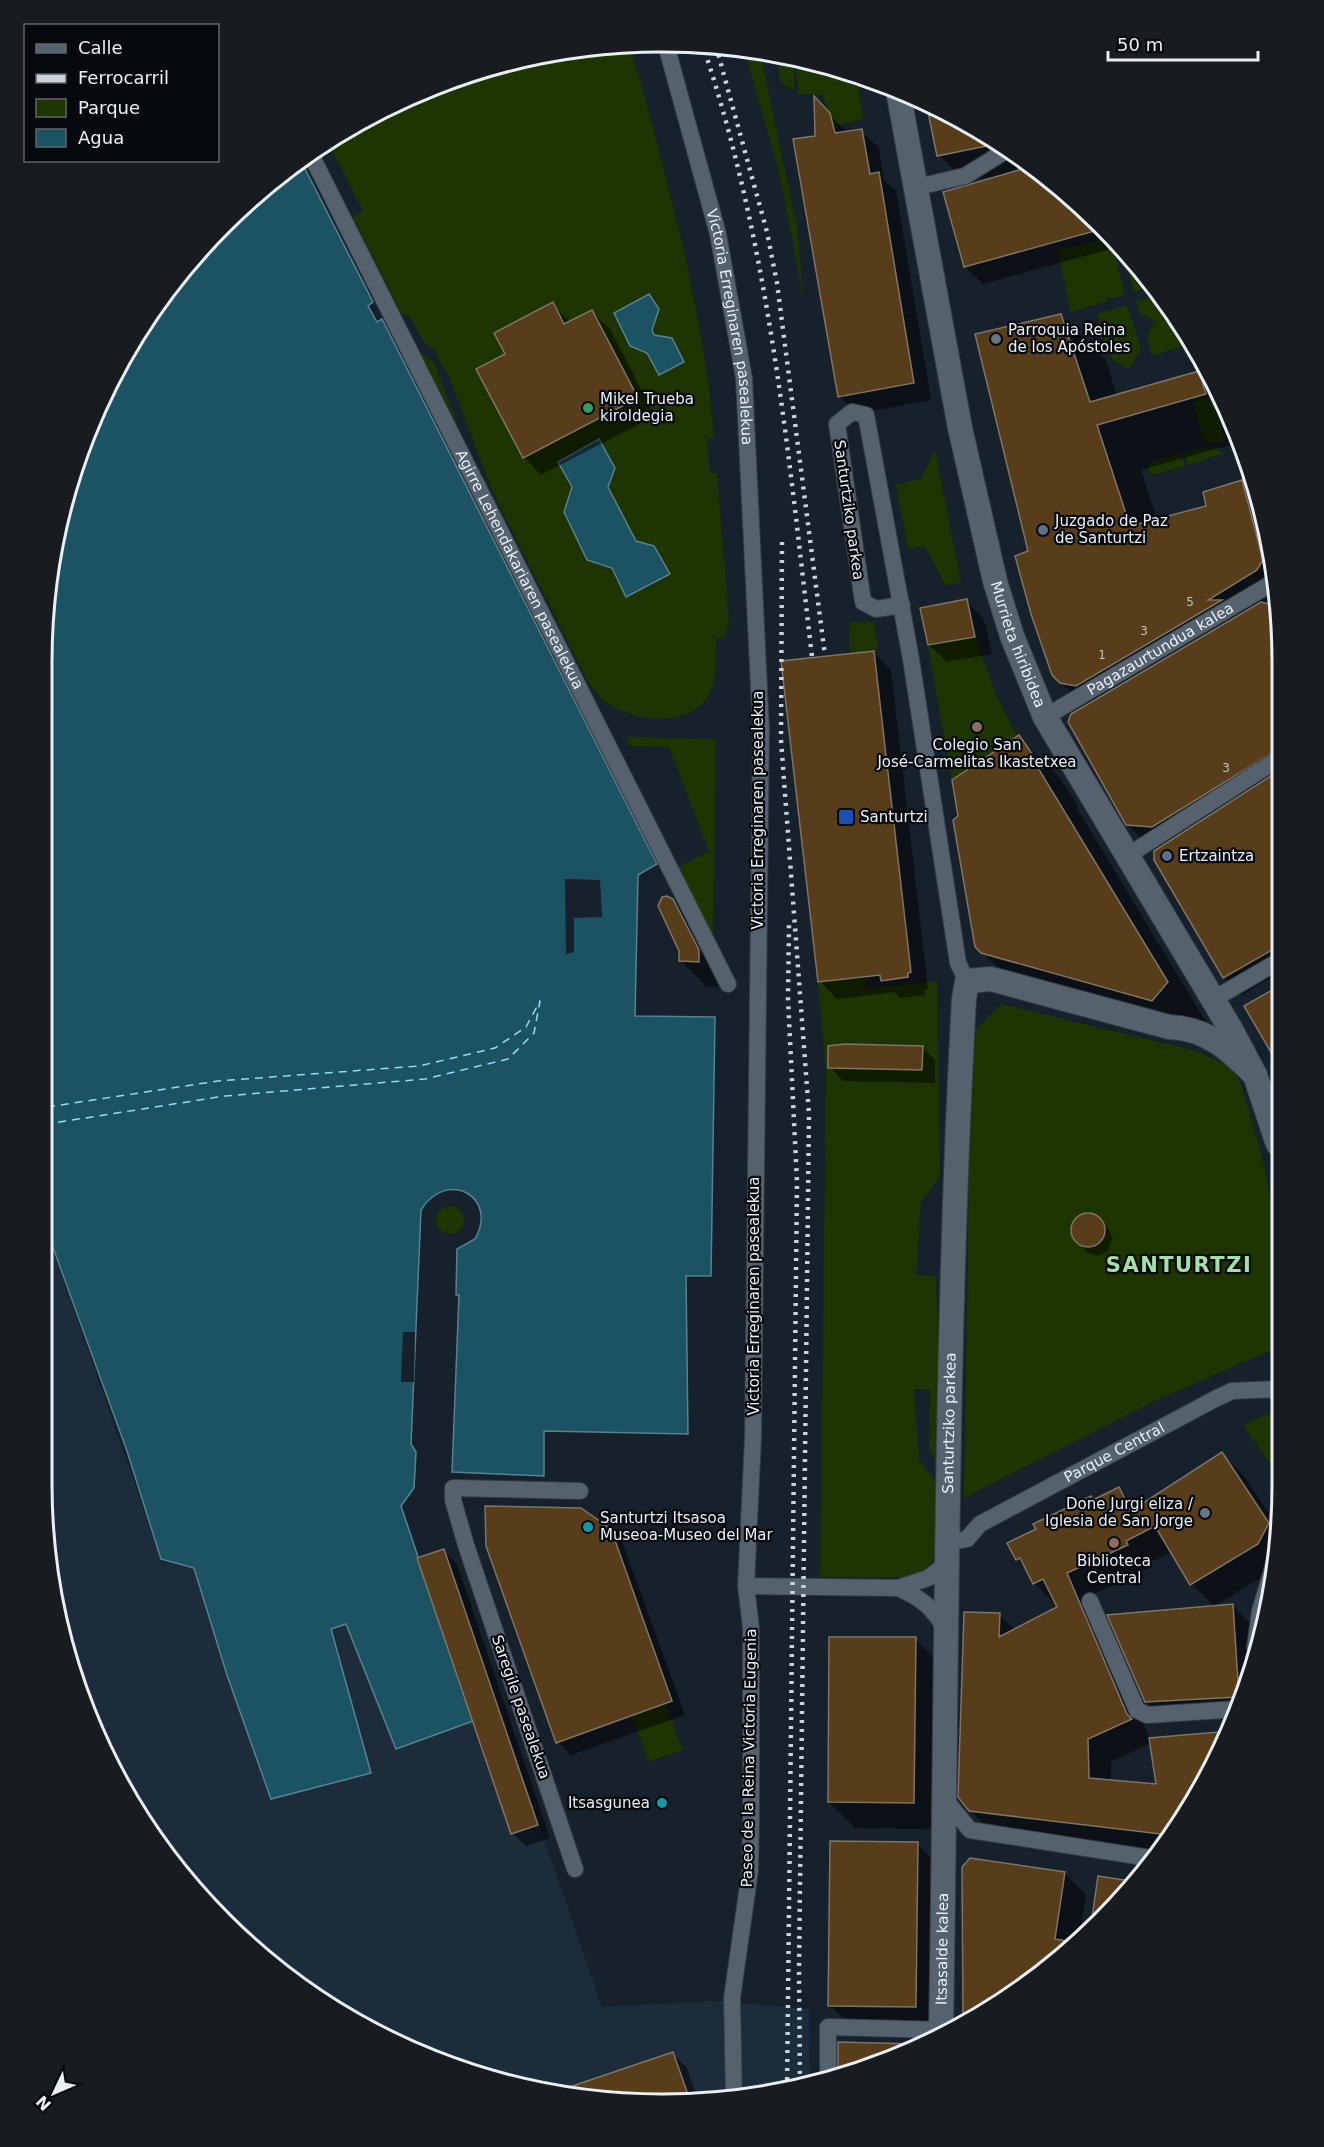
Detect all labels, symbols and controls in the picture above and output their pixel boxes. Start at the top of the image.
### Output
legend [24,24,219,162]
scale bar [1108,24,1258,62]
text: 50 m [1117,34,1163,55]
text: Calle [78,37,123,58]
text: Ferrocarril [78,67,169,88]
text: Parque [78,97,140,118]
text: Agua [78,127,124,148]
street label: Victoria Erreginaren pasealekua [703,207,756,446]
place label: Parroquia Reina de los Apóstoles [1008,321,1131,356]
marker: Parroquia Reina de los Apóstoles [989,332,1003,346]
place label: Mikel Trueba kiroldegia [600,390,694,425]
marker: Mikel Trueba kiroldegia [581,401,595,415]
street label: Santurtziko parkea [830,439,868,581]
street label: Agirre Lehendakariaren pasealekua [452,447,587,692]
place label: Juzgado de Paz de Santurtzi [1054,512,1168,547]
marker: Juzgado de Paz de Santurtzi [1036,523,1050,537]
street label: Murrieta hiribidea [987,579,1049,710]
house number: 5 [1186,595,1194,609]
street label: Pagazaurtundua kalea [1084,599,1237,699]
house number: 3 [1140,624,1148,638]
house number: 1 [1098,648,1106,662]
street label: Victoria Erreginaren pasealekua [749,690,767,930]
marker: Colegio San José-Carmelitas Ikastetxea [970,720,984,734]
place label: Colegio San José-Carmelitas Ikastetxea [876,736,1077,771]
house number: 3 [1222,761,1230,775]
marker: Santurtzi [837,808,855,826]
place label: Santurtzi [860,808,928,826]
place label: Ertzaintza [1179,847,1254,865]
marker: Ertzaintza [1160,849,1174,863]
street label: Victoria Erreginaren pasealekua [745,1176,763,1416]
district label: SANTURTZI [1106,1253,1252,1277]
street label: Santurtziko parkea [939,1352,960,1494]
street label: Parque Central [1061,1419,1168,1487]
place label: Done Jurgi eliza / Iglesia de San Jorge [1045,1495,1194,1530]
marker: Done Jurgi eliza / Iglesia de San Jorge [1198,1506,1212,1520]
place label: Santurtzi Itsasoa Museoa-Museo del Mar [600,1509,774,1544]
marker: Santurtzi Itsasoa Museoa-Museo del Mar [581,1520,595,1534]
marker: Biblioteca Central [1107,1536,1121,1550]
place label: Biblioteca Central [1077,1552,1151,1587]
street label: Paseo de la Reina Victoria Eugenia [738,1628,760,1888]
street label: Saregile pasealekua [488,1633,554,1781]
place label: Itsasgunea [568,1794,650,1812]
marker: Itsasgunea [655,1796,669,1810]
street label: Itsasalde kalea [932,1893,952,2005]
north arrow [24,2063,84,2123]
text: N [32,2092,55,2114]

